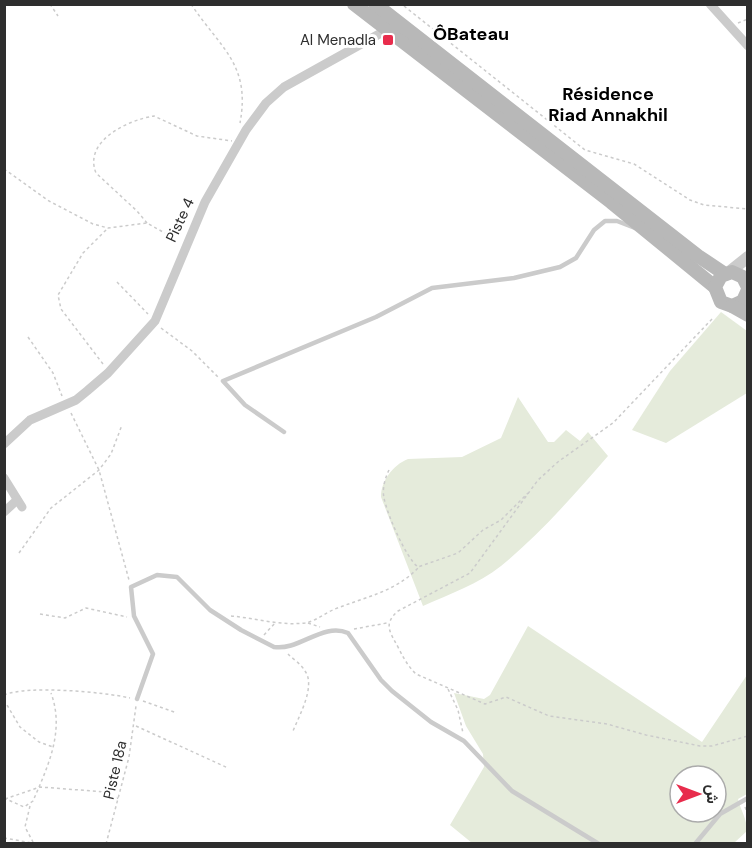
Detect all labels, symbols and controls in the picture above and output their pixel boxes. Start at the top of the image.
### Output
district label: ÔBateau [433,22,509,46]
place label: Al Menadla [300,30,376,50]
marker: Al Menadla [381,33,395,47]
district label: Résidence Riad Annakhil [548,82,668,127]
street label: Piste 4 [161,195,199,245]
street label: Piste 18a [99,739,131,801]
north arrow [668,764,728,824]
text: ش [702,784,723,804]

